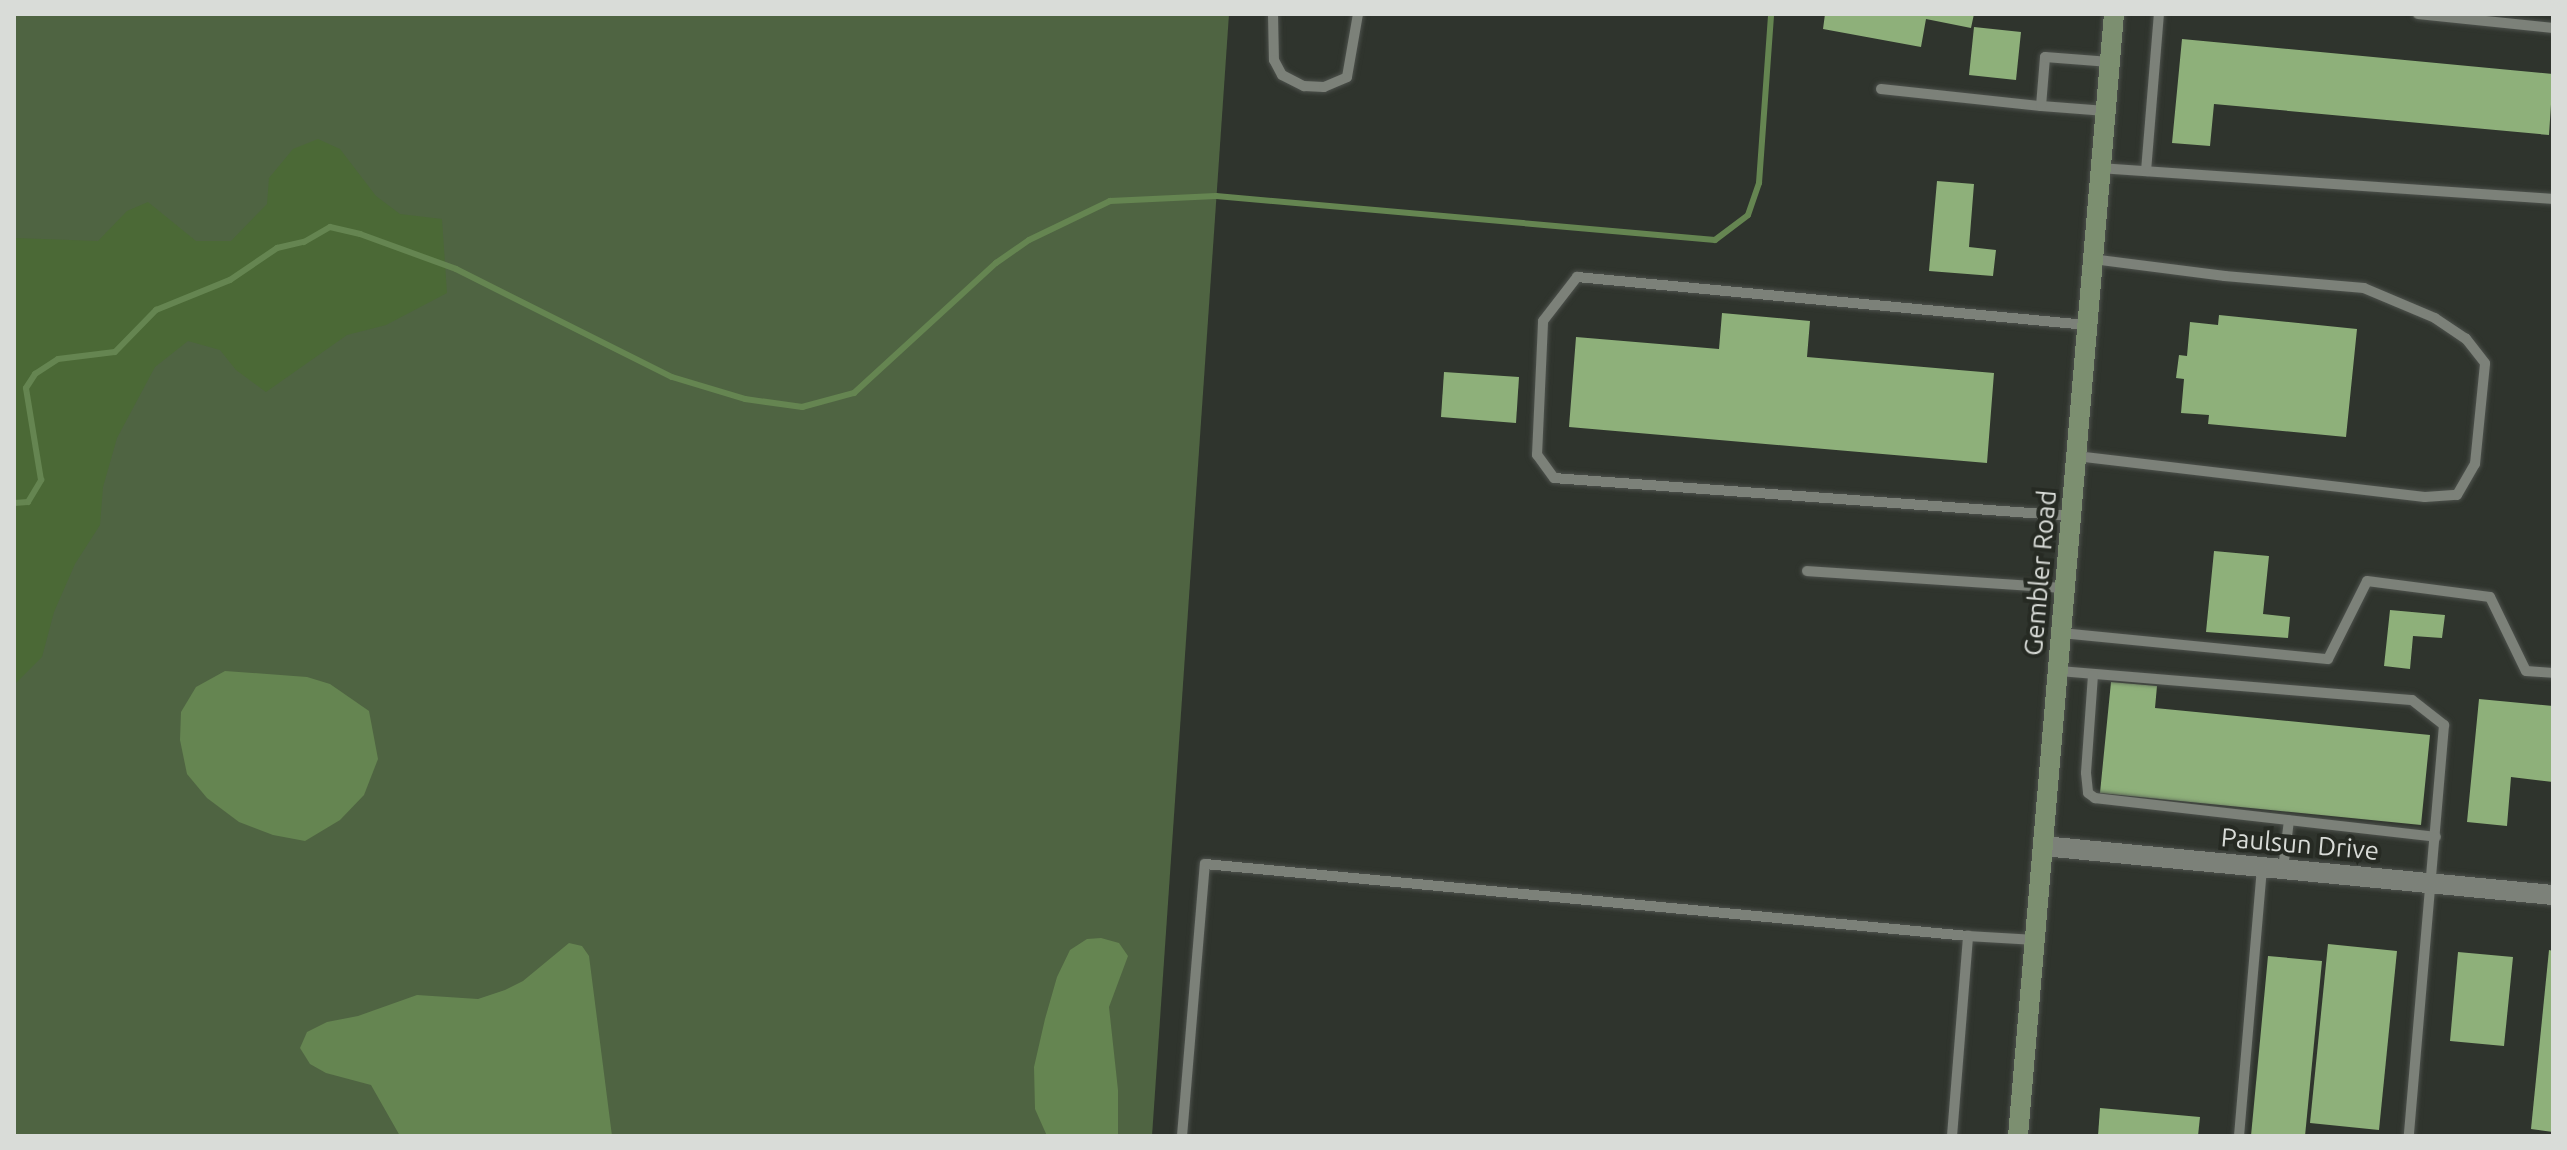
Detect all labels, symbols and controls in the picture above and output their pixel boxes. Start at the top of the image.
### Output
street label: Gembler Road [2017,489,2063,657]
street label: Paulsun Drive [2220,822,2380,866]

